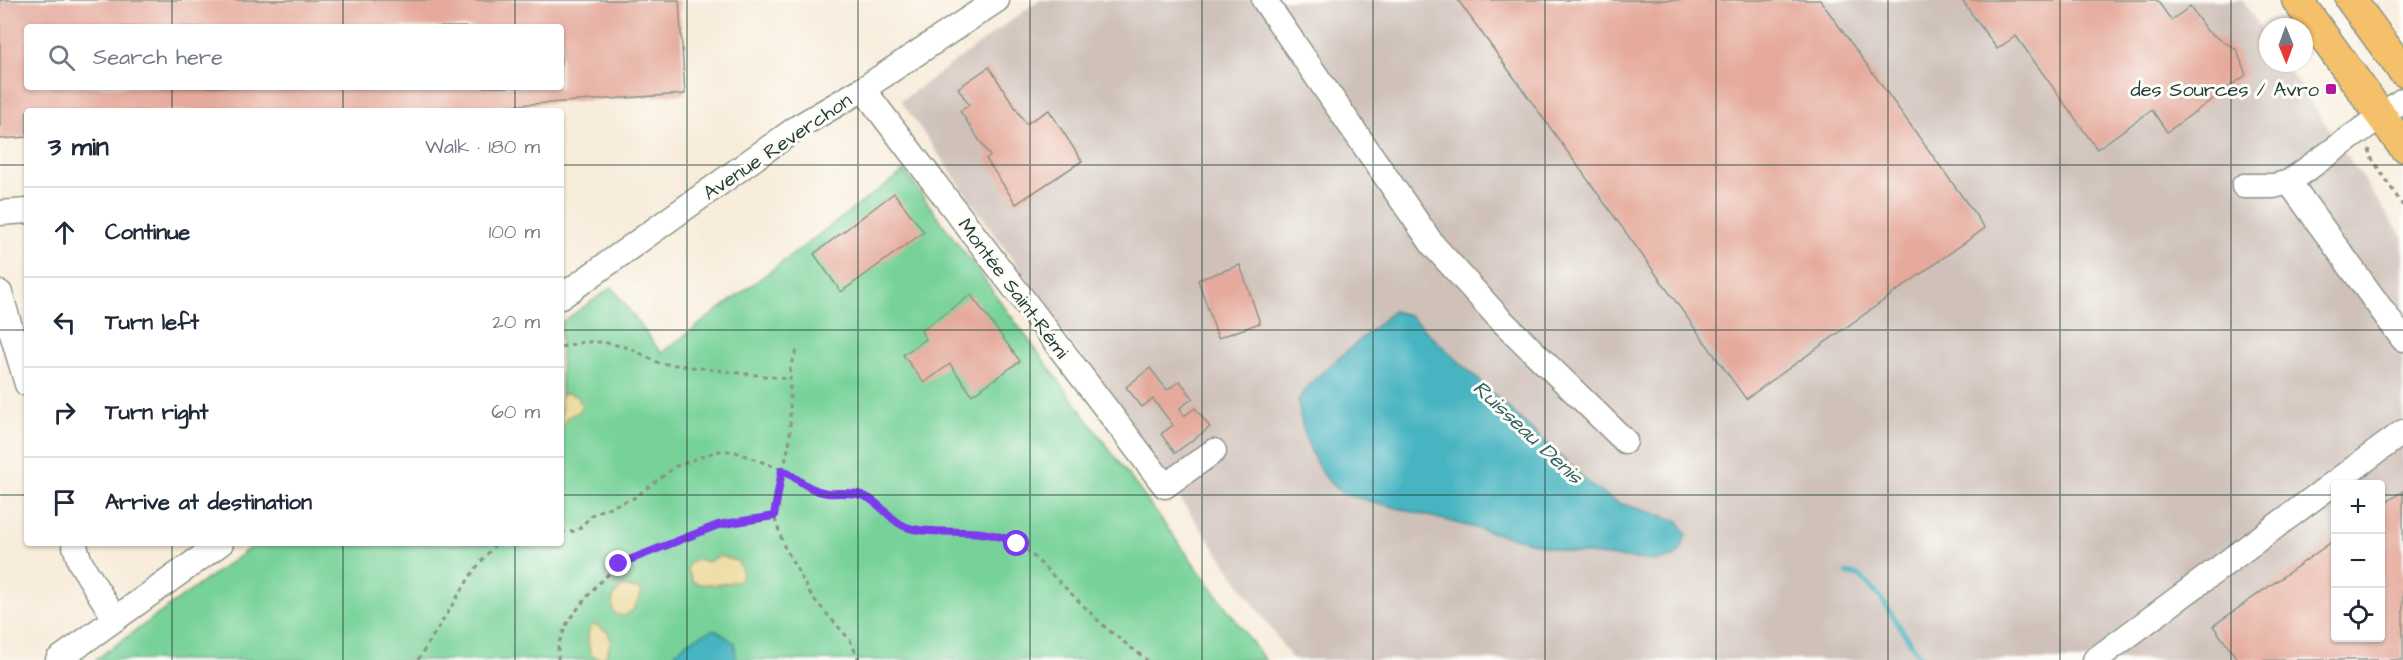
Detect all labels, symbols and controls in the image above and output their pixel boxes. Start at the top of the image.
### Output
north arrow [2259,18,2313,72]
search box [24,24,564,90]
icon: search [45,41,78,74]
text: Search here [93,42,223,73]
place label: des Sources / Avro [2130,76,2319,104]
marker: des Sources / Avro [2324,82,2338,96]
street label: Avenue Reverchon [698,87,858,207]
text: 3 min [48,129,109,165]
text: Walk · 180 m [425,133,540,161]
street label: Montée Saint-Rémi [951,212,1075,365]
icon: ahead [48,216,81,249]
text: Continue [105,217,190,248]
text: 100 m [489,218,540,246]
icon: left [48,306,81,339]
text: Turn left [105,307,199,338]
text: 20 m [492,308,540,336]
water label: Ruisseau Denis [1466,374,1590,492]
icon: right [48,396,81,429]
text: Turn right [105,397,208,428]
text: 60 m [491,398,540,426]
map controls [2331,480,2385,642]
button: + [2331,480,2385,534]
icon: arrive [48,486,81,519]
text: Arrive at destination [105,487,312,518]
route start [1003,530,1029,556]
button: − [2331,534,2385,588]
route end [605,550,631,576]
button: locate [2331,588,2385,642]

